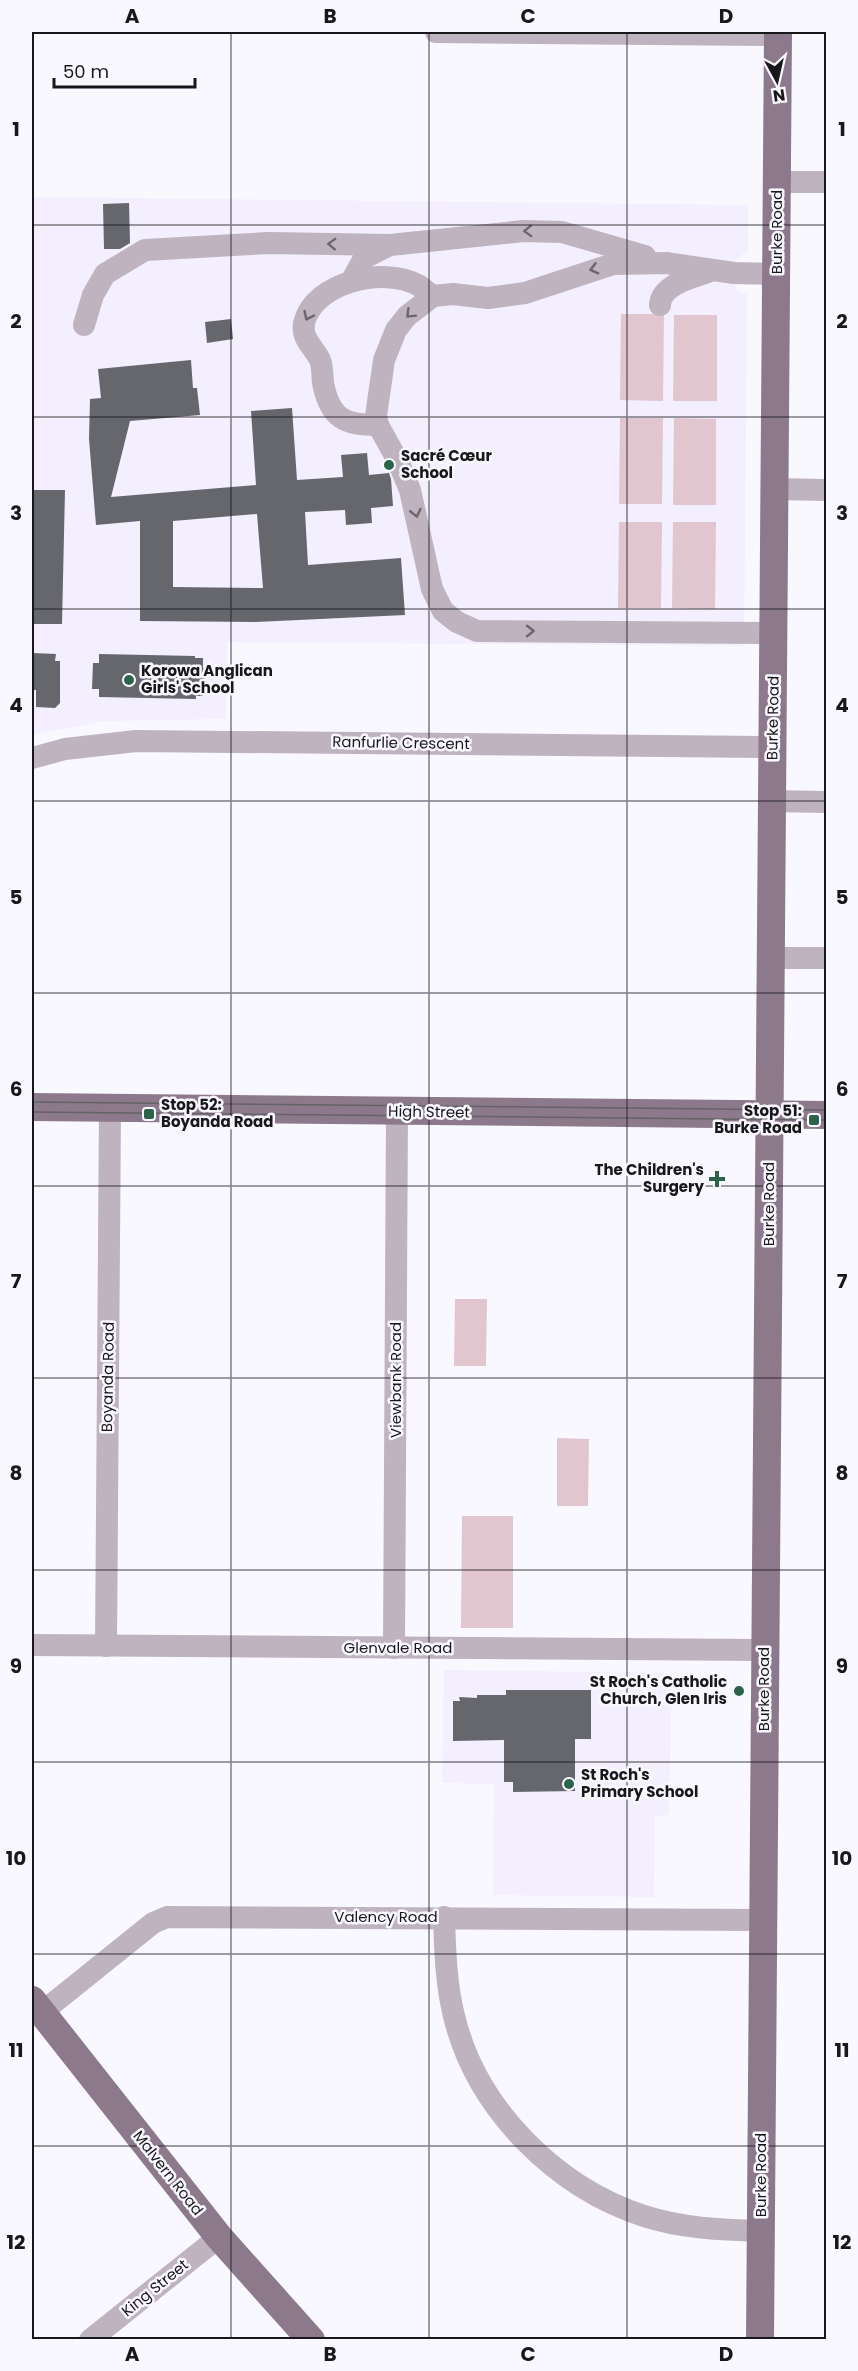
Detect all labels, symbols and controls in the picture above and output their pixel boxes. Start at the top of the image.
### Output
text: A [125,2,140,30]
text: B [323,2,337,30]
text: C [520,2,536,30]
text: D [719,2,733,30]
scale bar [54,51,195,89]
north arrow [747,51,807,111]
text: 50 m [63,59,109,84]
text: N [771,83,787,108]
text: 1 [12,115,20,143]
text: 1 [838,115,846,143]
street label: Burke Road [766,190,787,274]
one-way arrow [524,225,533,238]
one-way arrow [327,238,336,251]
one-way arrow [589,262,600,274]
text: 2 [10,307,22,335]
text: 2 [836,307,848,335]
one-way arrow [406,308,417,318]
one-way arrow [304,310,316,321]
place label: Sacré Cœur School [401,445,492,483]
marker: Sacré Cœur School [382,458,396,472]
text: 3 [10,499,22,527]
text: 3 [836,499,848,527]
one-way arrow [409,508,422,518]
one-way arrow [526,625,535,637]
place label: Korowa Anglican Girls' School [141,660,273,698]
marker: Korowa Anglican Girls' School [122,673,136,687]
street label: Burke Road [761,676,784,760]
text: 4 [9,691,23,719]
text: 4 [835,691,849,719]
street label: Ranfurlie Crescent [332,731,470,754]
text: 5 [10,883,23,911]
text: 5 [836,883,849,911]
text: 6 [10,1075,22,1103]
text: 6 [836,1075,848,1103]
place label: Stop 52: Boyanda Road [161,1094,273,1132]
street label: High Street [388,1100,470,1123]
place label: Stop 51: Burke Road [714,1100,802,1138]
marker: Stop 52: Boyanda Road [142,1107,156,1121]
marker: Stop 51: Burke Road [807,1113,821,1127]
place label: The Children's Surgery [595,1159,705,1197]
street label: Burke Road [758,1162,779,1246]
marker: The Children's Surgery [708,1170,726,1188]
text: 7 [11,1267,22,1295]
text: 7 [837,1267,848,1295]
street label: Boyanda Road [96,1322,119,1432]
street label: Viewbank Road [385,1322,406,1438]
text: 8 [10,1459,22,1487]
text: 8 [836,1459,848,1487]
street label: Glenvale Road [344,1637,452,1658]
street label: Burke Road [753,1647,774,1731]
text: 9 [10,1652,22,1680]
text: 9 [836,1652,848,1680]
place label: St Roch's Catholic Church, Glen Iris [590,1671,727,1709]
marker: St Roch's Catholic Church, Glen Iris [732,1684,746,1698]
place label: St Roch's Primary School [581,1764,698,1802]
marker: St Roch's Primary School [562,1777,576,1791]
text: 10 [6,1844,26,1872]
text: 10 [832,1844,852,1872]
street label: Valency Road [334,1906,438,1927]
text: 11 [8,2036,24,2064]
text: 11 [834,2036,850,2064]
street label: Malvern Road [129,2126,208,2220]
street label: Burke Road [750,2133,771,2217]
text: 12 [7,2228,25,2256]
text: 12 [833,2228,851,2256]
street label: King Street [117,2254,193,2321]
text: A [125,2340,140,2368]
text: B [323,2340,337,2368]
text: C [520,2340,536,2368]
text: D [719,2340,733,2368]

